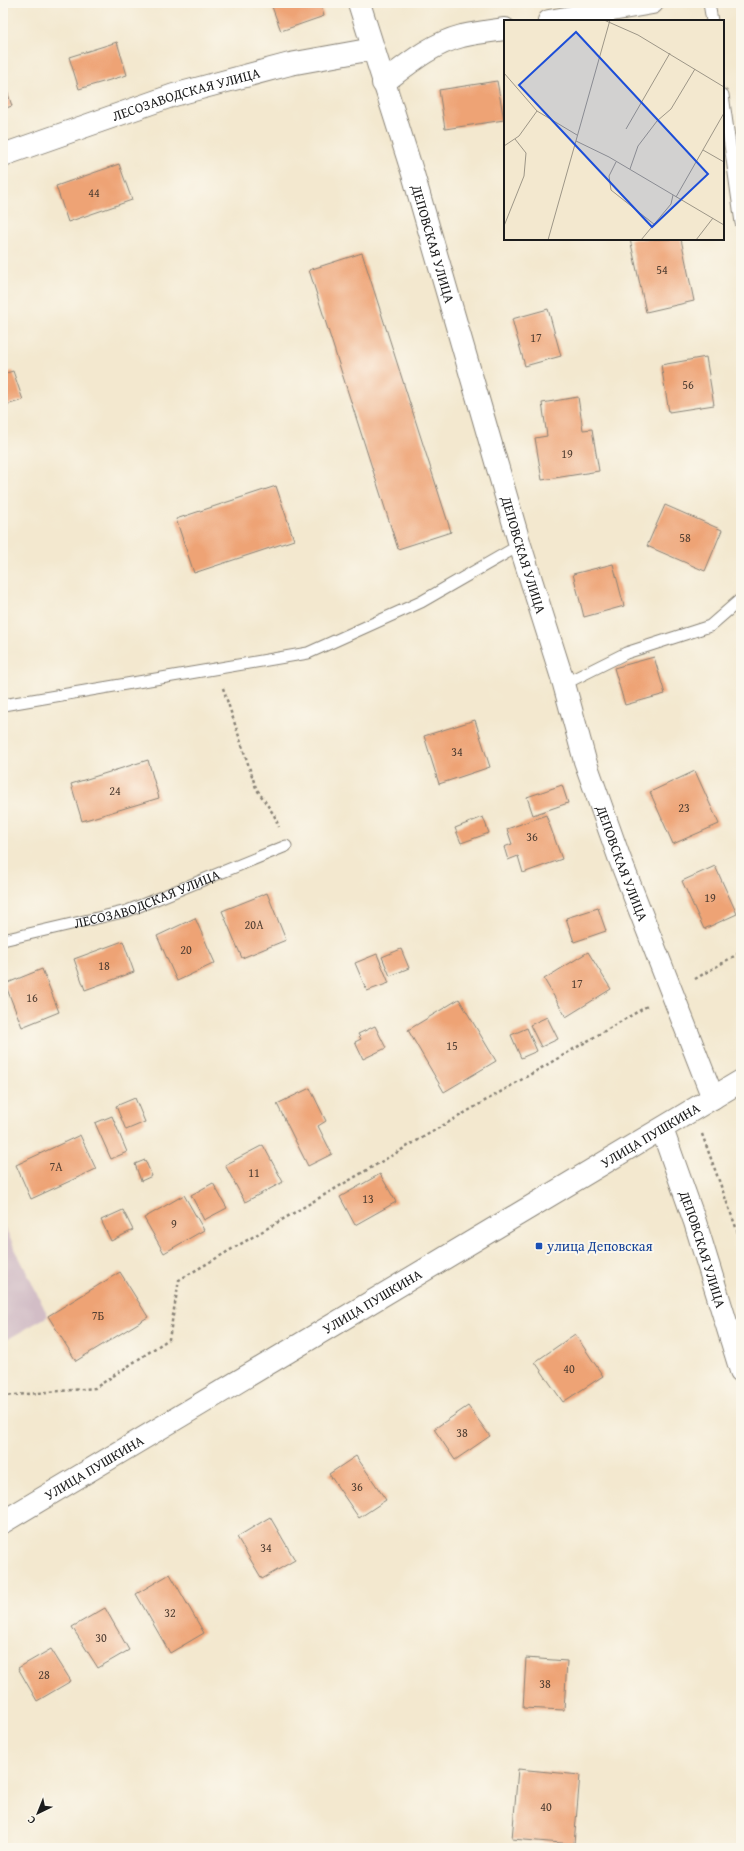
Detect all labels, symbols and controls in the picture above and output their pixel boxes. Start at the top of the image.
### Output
inset map [504,20,724,240]
street label: ЛЕСОЗАВОДСКАЯ УЛИЦА [109,62,263,126]
street label: ДЕПОВСКАЯ УЛИЦА [406,182,460,306]
house number: 44 [88,184,100,201]
house number: 54 [656,261,668,278]
house number: 17 [530,329,542,346]
house number: 56 [682,376,694,393]
house number: 19 [561,445,573,462]
street label: ДЕПОВСКАЯ УЛИЦА [496,493,551,617]
house number: 58 [679,529,691,546]
house number: 34 [451,743,463,760]
house number: 24 [109,782,121,799]
house number: 23 [678,799,690,816]
street label: ДЕПОВСКАЯ УЛИЦА [591,802,653,925]
house number: 36 [526,828,538,845]
street label: ЛЕСОЗАВОДСКАЯ УЛИЦА [72,864,223,933]
house number: 19 [704,889,716,906]
house number: 20А [245,916,264,933]
house number: 20 [180,941,192,958]
house number: 18 [98,957,110,974]
house number: 17 [571,975,583,992]
house number: 16 [26,989,38,1006]
house number: 15 [446,1037,458,1054]
street label: УЛИЦА ПУШКИНА [597,1098,704,1173]
house number: 7А [49,1158,63,1175]
house number: 11 [248,1164,260,1181]
street label: ДЕПОВСКАЯ УЛИЦА [674,1187,731,1311]
house number: 13 [362,1190,374,1207]
house number: 9 [171,1215,177,1232]
place label: улица Деповская [546,1236,653,1256]
marker: улица Деповская [534,1241,544,1251]
street label: УЛИЦА ПУШКИНА [319,1264,426,1339]
house number: 7Б [92,1307,104,1324]
house number: 40 [563,1360,575,1377]
house number: 38 [456,1424,468,1441]
street label: УЛИЦА ПУШКИНА [41,1430,148,1505]
house number: 36 [351,1478,363,1495]
house number: 34 [260,1539,272,1556]
house number: 32 [164,1604,176,1621]
house number: 30 [95,1629,107,1646]
house number: 28 [38,1666,50,1683]
house number: 38 [539,1675,551,1692]
north arrow [18,1793,58,1833]
house number: 40 [540,1798,552,1815]
text: С [23,1812,39,1828]

